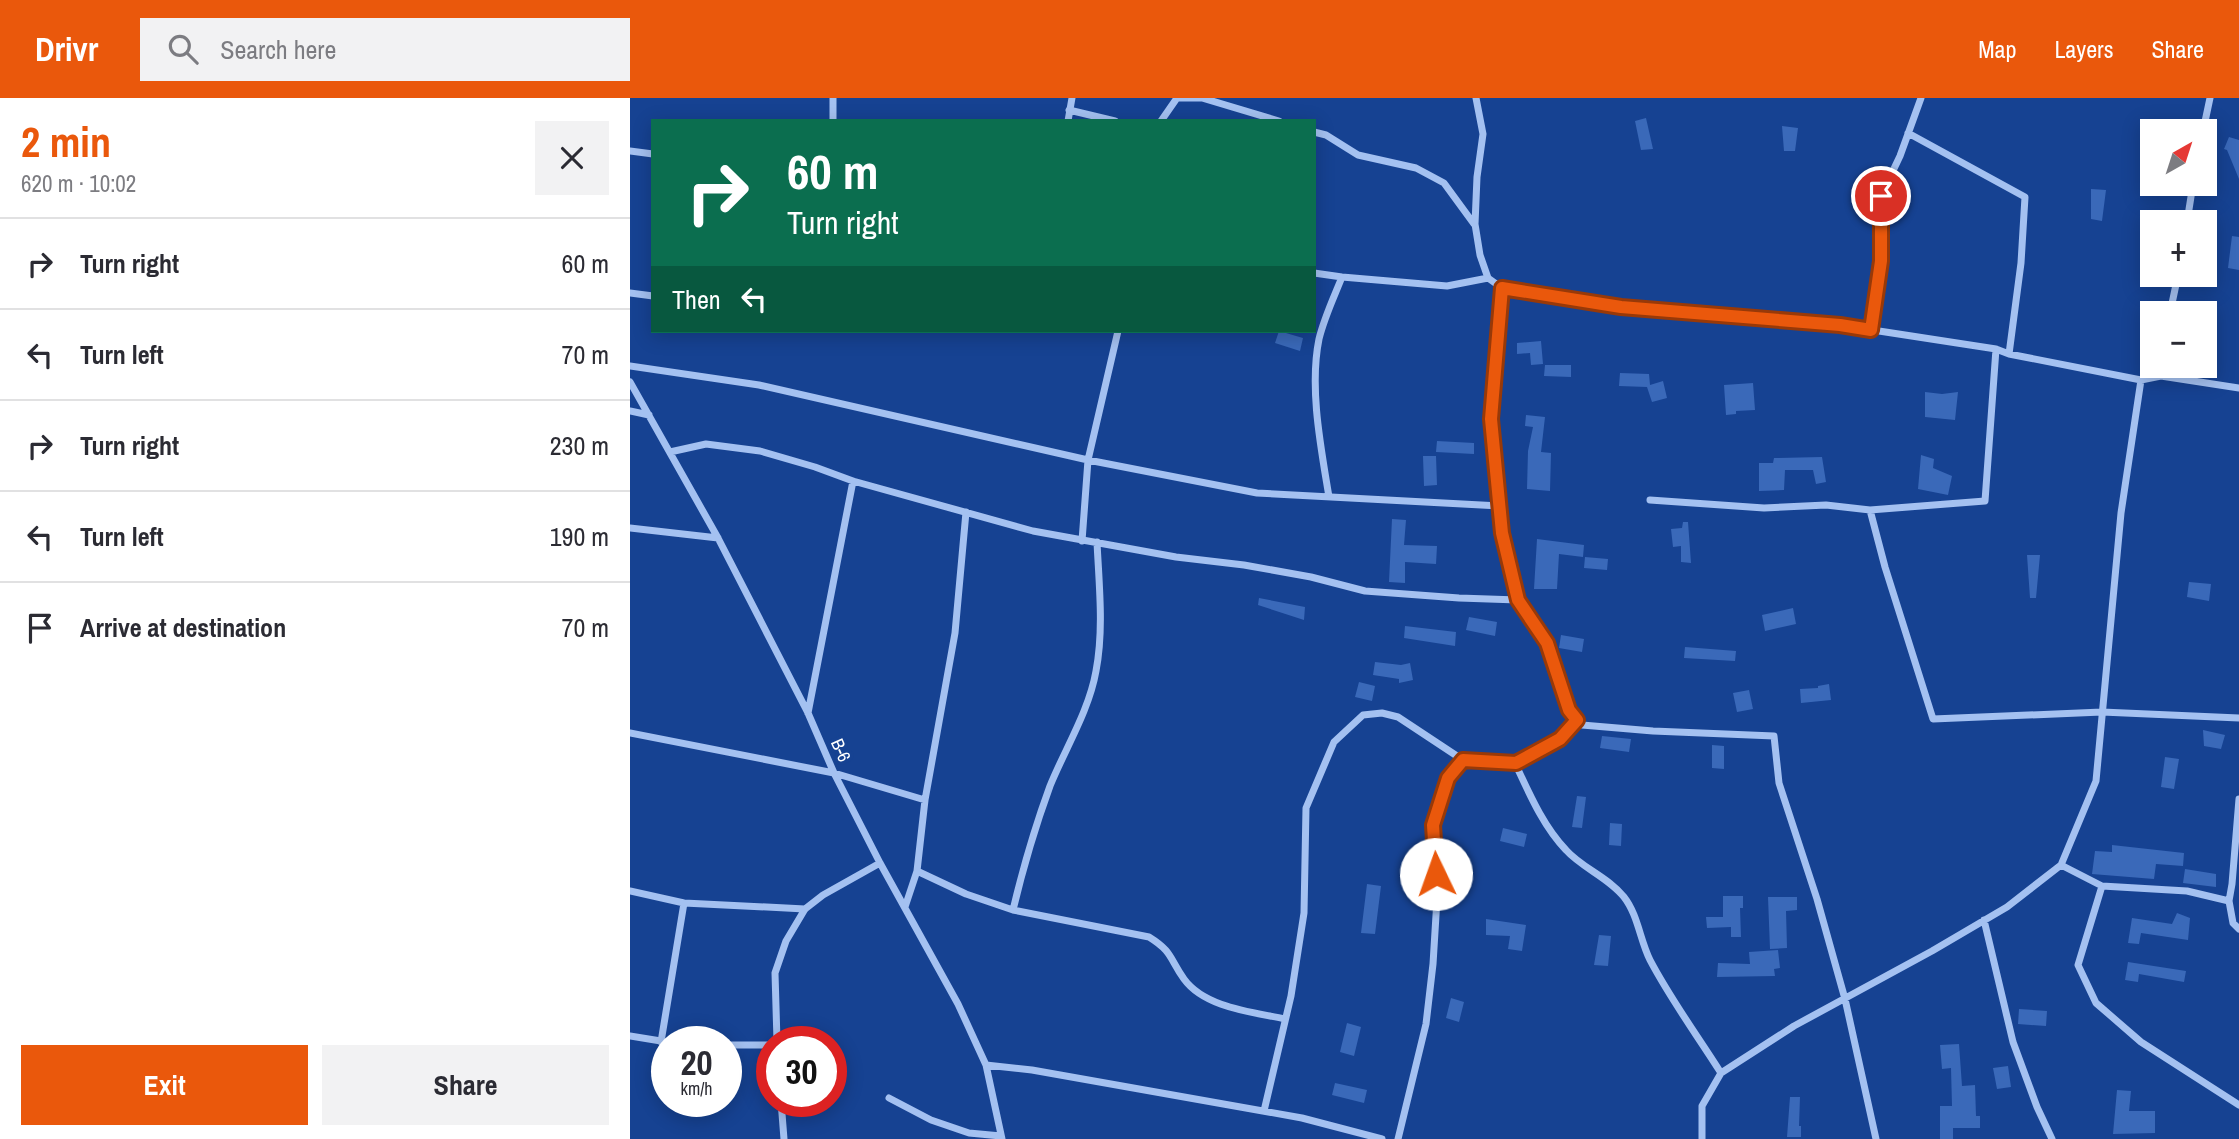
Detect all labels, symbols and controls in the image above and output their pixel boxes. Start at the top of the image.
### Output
search box [140,18,630,81]
text: Drivr [35,27,98,71]
icon: search [164,30,202,68]
text: Search here [220,32,336,67]
text: Map [1978,33,2016,65]
text: Layers [2054,33,2113,65]
text: Share [2151,33,2204,65]
text: 2 min [21,114,111,170]
north arrow [2140,119,2217,196]
map controls [2140,119,2217,378]
button: close [535,121,609,195]
text: 60 m [787,138,879,204]
icon: right [672,147,763,238]
pin [1851,166,1911,226]
text: 620 m · 10:02 [21,168,136,199]
icon: arrive [1862,177,1900,215]
text: Turn right [787,201,899,244]
button: + [2140,210,2217,287]
icon: right [21,245,59,283]
text: Turn right [80,246,179,281]
text: 60 m [562,246,609,281]
icon: left [735,280,773,318]
text: Then [672,282,721,317]
button: − [2140,301,2217,378]
icon: left [21,336,59,374]
text: Turn left [80,337,164,372]
text: 70 m [562,337,609,372]
icon: right [21,427,59,465]
text: Turn right [80,428,179,463]
text: 230 m [550,428,609,463]
icon: left [21,518,59,556]
text: Turn left [80,519,164,554]
text: 190 m [550,519,609,554]
icon: arrive [21,609,59,647]
text: Arrive at destination [80,610,286,645]
text: 70 m [562,610,609,645]
street label: B-6 [825,734,857,766]
position arrow [1399,837,1473,911]
speed limit sign: 30 [756,1026,847,1117]
text: 20 [681,1039,712,1086]
button: Exit [21,1045,308,1125]
button: Share [322,1045,609,1125]
text: km/h [681,1076,713,1101]

